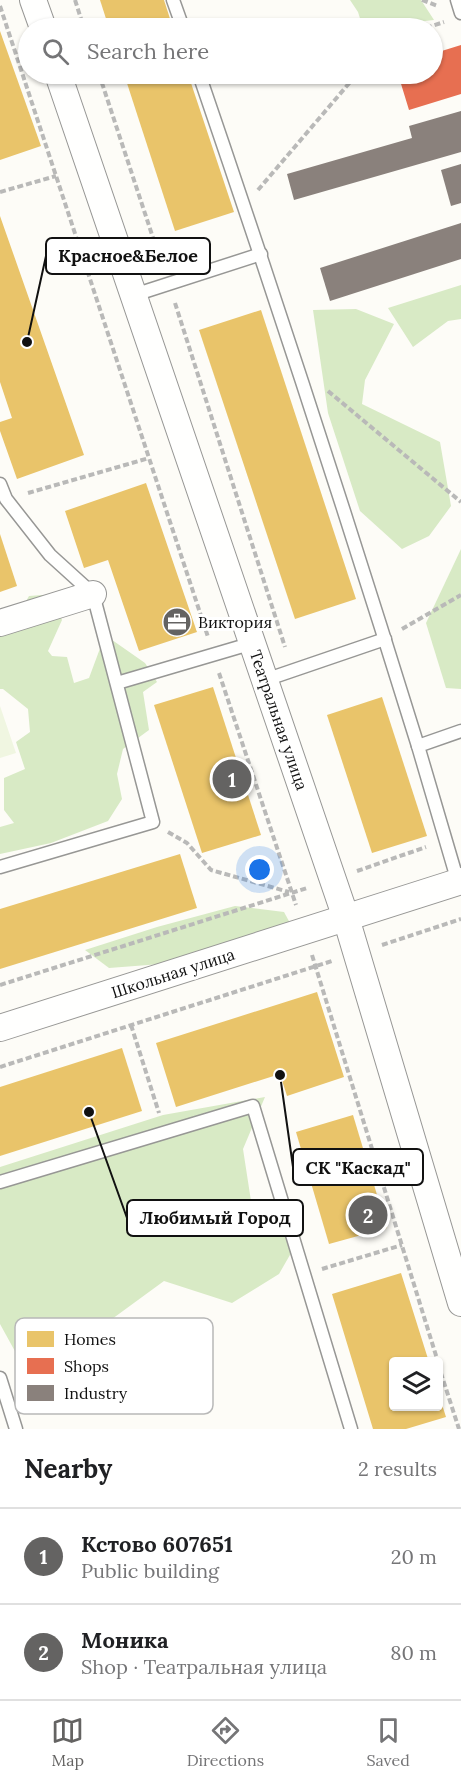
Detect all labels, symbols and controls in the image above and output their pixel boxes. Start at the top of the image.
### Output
search box [18,18,443,84]
icon: search [39,35,72,68]
text: Search here [87,37,209,65]
callout: Красное&Белое [46,238,210,274]
text: Красное&Белое [58,244,198,267]
office icon: Виктория [161,606,193,638]
place label: Виктория [198,612,272,632]
street label: Театральная улица [246,647,312,793]
pin: 1 [212,756,252,802]
your location [245,855,274,884]
street label: Школьная улица [109,944,237,1002]
callout: СК "Каскад" [293,1149,423,1185]
text: СК "Каскад" [305,1156,411,1179]
pin: 2 [348,1192,388,1238]
callout: Любимый Город [127,1200,303,1236]
text: Любимый Город [139,1206,291,1229]
legend [15,1318,213,1414]
text: Homes [64,1329,116,1349]
text: Shops [64,1356,109,1376]
map controls [389,1357,443,1411]
button: layers [389,1357,443,1411]
text: Industry [64,1383,128,1403]
text: Nearby [24,1452,112,1485]
text: 2 results [358,1456,437,1481]
text: Кстово 607651 [81,1530,233,1558]
text: 1 [39,1544,48,1569]
text: 20 m [391,1544,437,1569]
text: Public building [81,1558,219,1583]
text: Моника [81,1626,168,1654]
text: 2 [38,1640,49,1665]
text: 80 m [390,1640,437,1665]
text: Shop · Театральная улица [81,1654,327,1679]
tab: Map [51,1714,84,1770]
tab: Directions [187,1714,264,1770]
tab: Saved [366,1714,410,1770]

